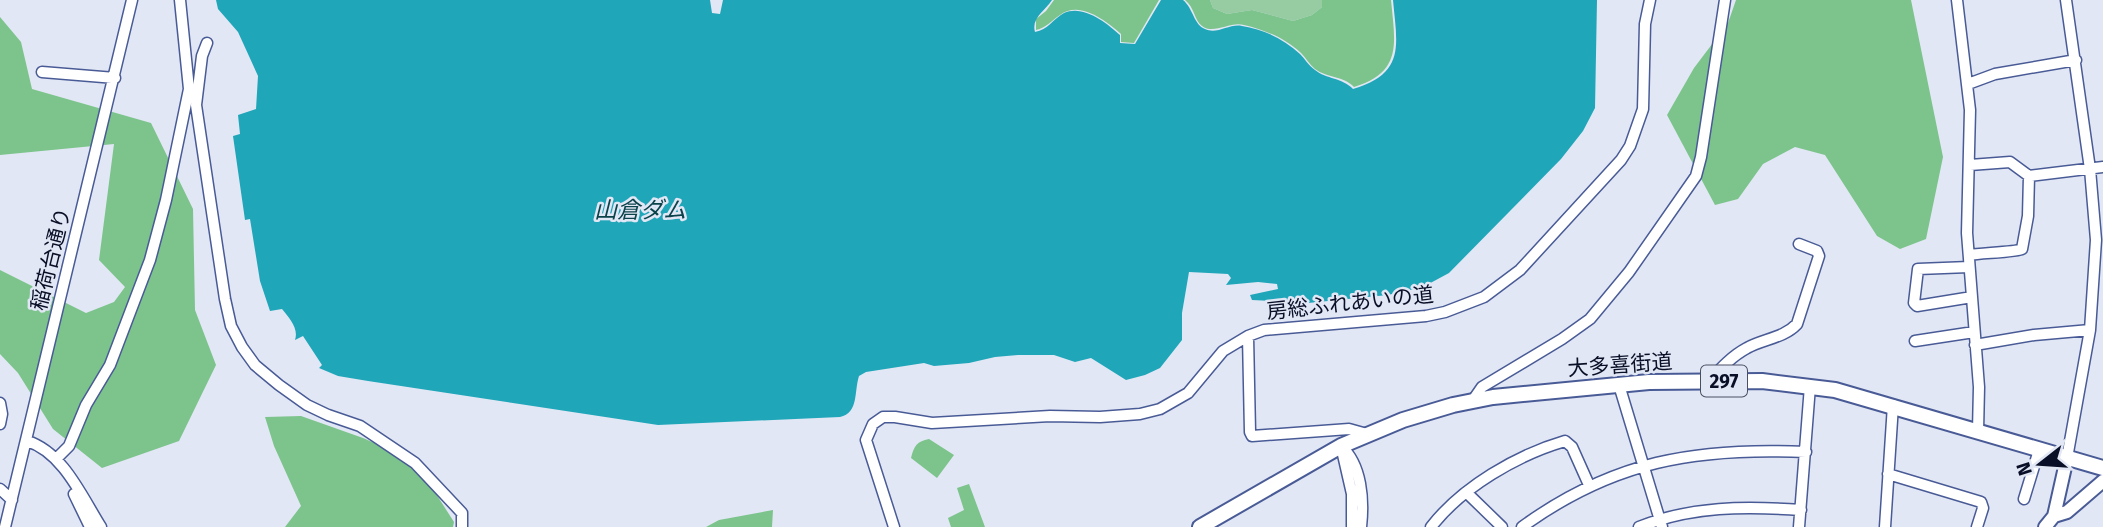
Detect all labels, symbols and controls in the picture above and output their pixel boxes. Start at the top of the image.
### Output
water label: 山倉ダム [594,196,686,224]
street label: 稲荷台通り [26,205,76,313]
street label: 房総ふれあいの道 [1265,281,1435,325]
street label: 大多喜街道 [1567,348,1673,382]
road number: 297 [1701,366,1747,396]
north arrow [2005,429,2075,499]
text: N [2011,459,2037,478]

